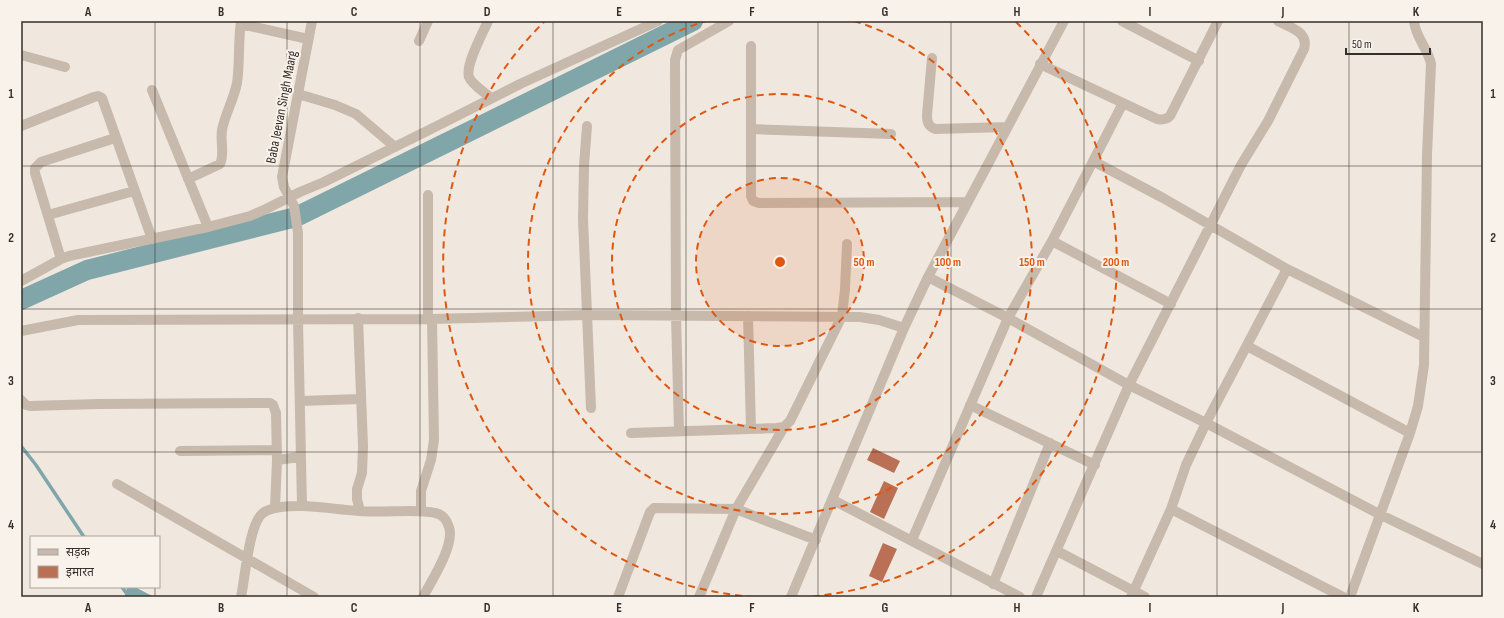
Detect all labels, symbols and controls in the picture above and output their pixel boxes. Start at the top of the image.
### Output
text: A [84,4,92,20]
text: B [218,4,224,20]
text: C [351,4,358,20]
text: D [484,4,491,20]
text: E [616,4,622,20]
text: F [749,4,755,20]
text: G [882,4,889,20]
text: H [1014,4,1021,20]
text: I [1149,4,1152,20]
text: J [1281,4,1285,20]
text: K [1413,4,1420,20]
scale bar [1346,30,1430,56]
text: 50 m [1352,37,1372,52]
street label: Baba Jeevan Singh Maarg [262,49,301,165]
text: 1 [8,86,14,102]
text: 1 [1490,86,1496,102]
text: 2 [8,230,14,246]
text: 2 [1490,230,1496,246]
centre of rings [773,255,787,269]
text: 50 m [854,255,874,270]
text: 100 m [935,255,961,270]
text: 150 m [1019,255,1045,270]
text: 200 m [1103,255,1129,270]
text: 3 [8,373,14,389]
text: 3 [1490,373,1496,389]
text: 4 [8,517,14,533]
text: 4 [1490,517,1496,533]
legend [30,536,160,588]
text: सड़क [66,545,91,560]
text: इमारत [66,565,95,580]
text: A [84,600,92,616]
text: B [218,600,224,616]
text: C [351,600,358,616]
text: D [484,600,491,616]
text: E [616,600,622,616]
text: F [749,600,755,616]
text: G [882,600,889,616]
text: H [1014,600,1021,616]
text: I [1149,600,1152,616]
text: J [1281,600,1285,616]
text: K [1413,600,1420,616]

